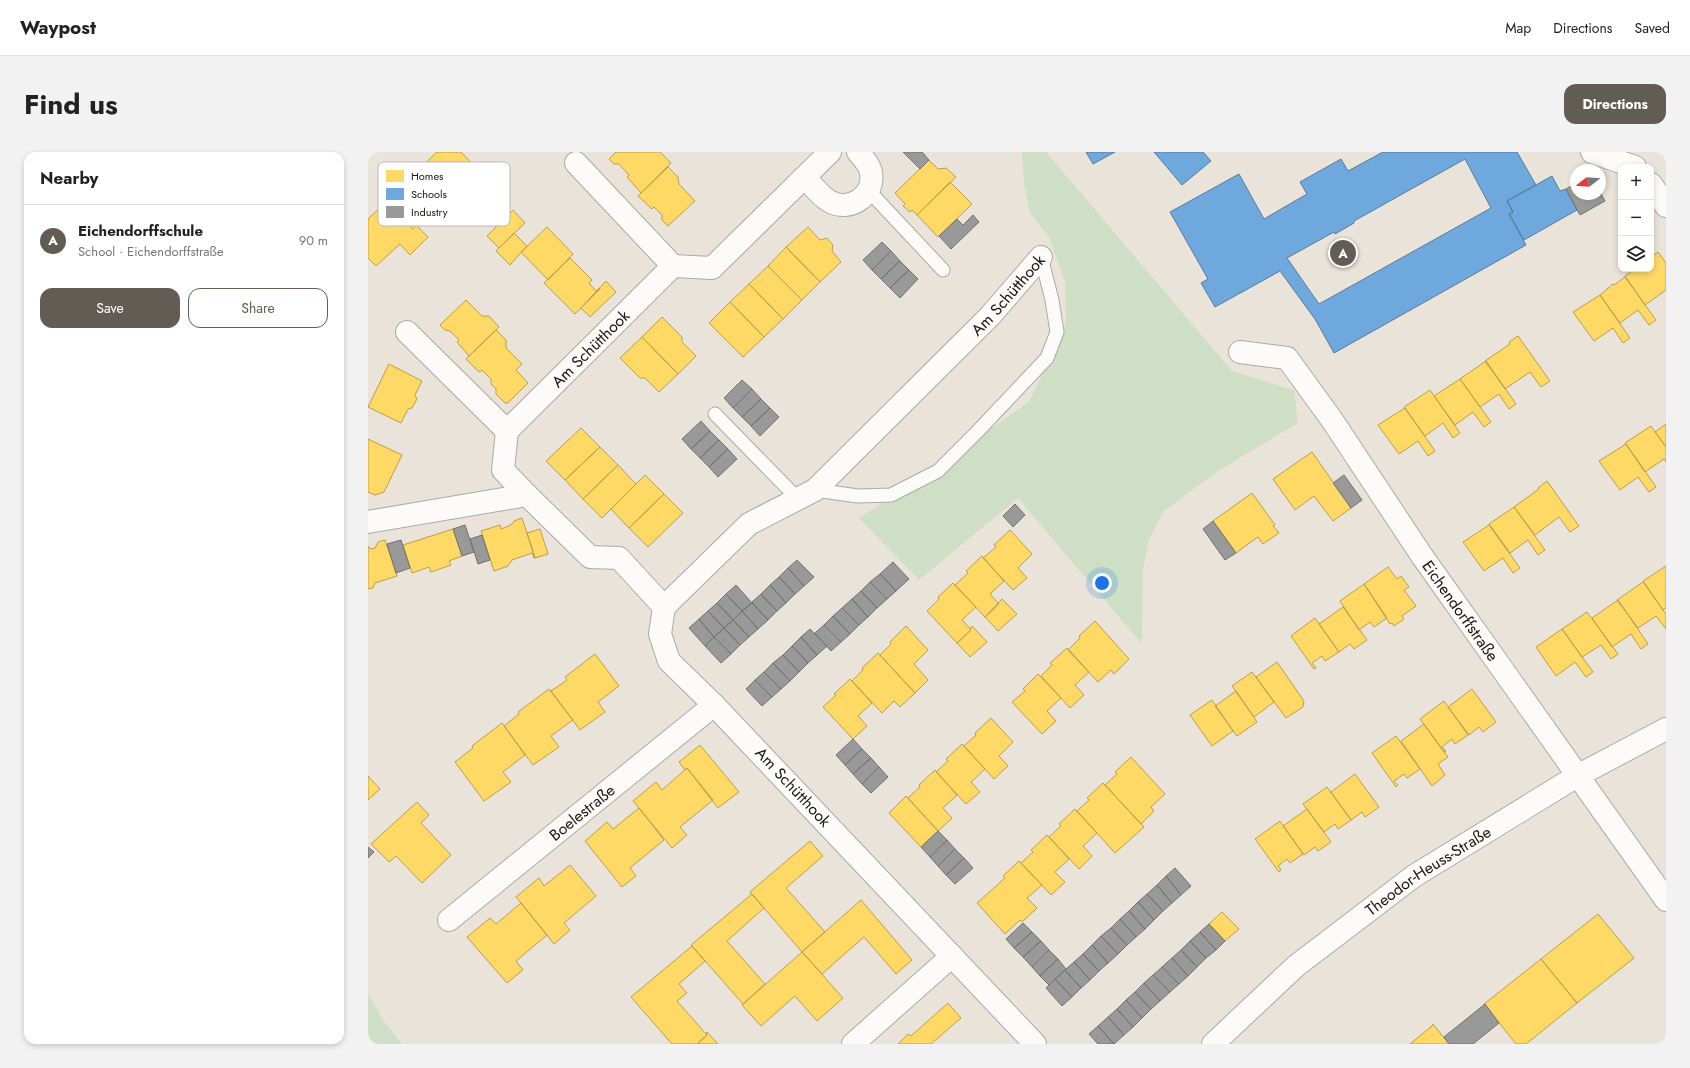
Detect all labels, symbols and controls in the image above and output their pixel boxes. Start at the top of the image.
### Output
text: Waypost [20,14,96,41]
text: Map [1505,18,1531,38]
text: Directions [1553,18,1613,38]
text: Saved [1635,18,1670,38]
text: Find us [24,84,118,125]
button: Directions [1564,84,1666,124]
legend [378,162,510,226]
north arrow [1570,164,1606,200]
map controls [1618,164,1654,272]
button: + [1618,164,1654,200]
text: Nearby [40,166,98,190]
text: Homes [411,168,444,184]
text: Schools [411,186,448,202]
button: − [1618,200,1654,236]
text: Industry [411,204,448,220]
text: Eichendorffschule [78,220,203,242]
text: A [48,231,58,250]
text: 90 m [299,231,328,250]
button: layers [1618,236,1654,272]
pin: A [1330,238,1356,268]
text: School · Eichendorffstraße [78,242,224,261]
street label: Am Schütthook [965,248,1051,341]
button: Save [40,288,180,328]
button: Share [188,288,328,328]
street label: Am Schütthook [546,304,635,392]
street label: Eichendorffstraße [1417,555,1505,666]
your location [1092,573,1112,593]
street label: Am Schütthook [750,742,837,833]
street label: Boelestraße [544,779,620,846]
street label: Theodor-Heuss-Straße [1360,820,1495,921]

